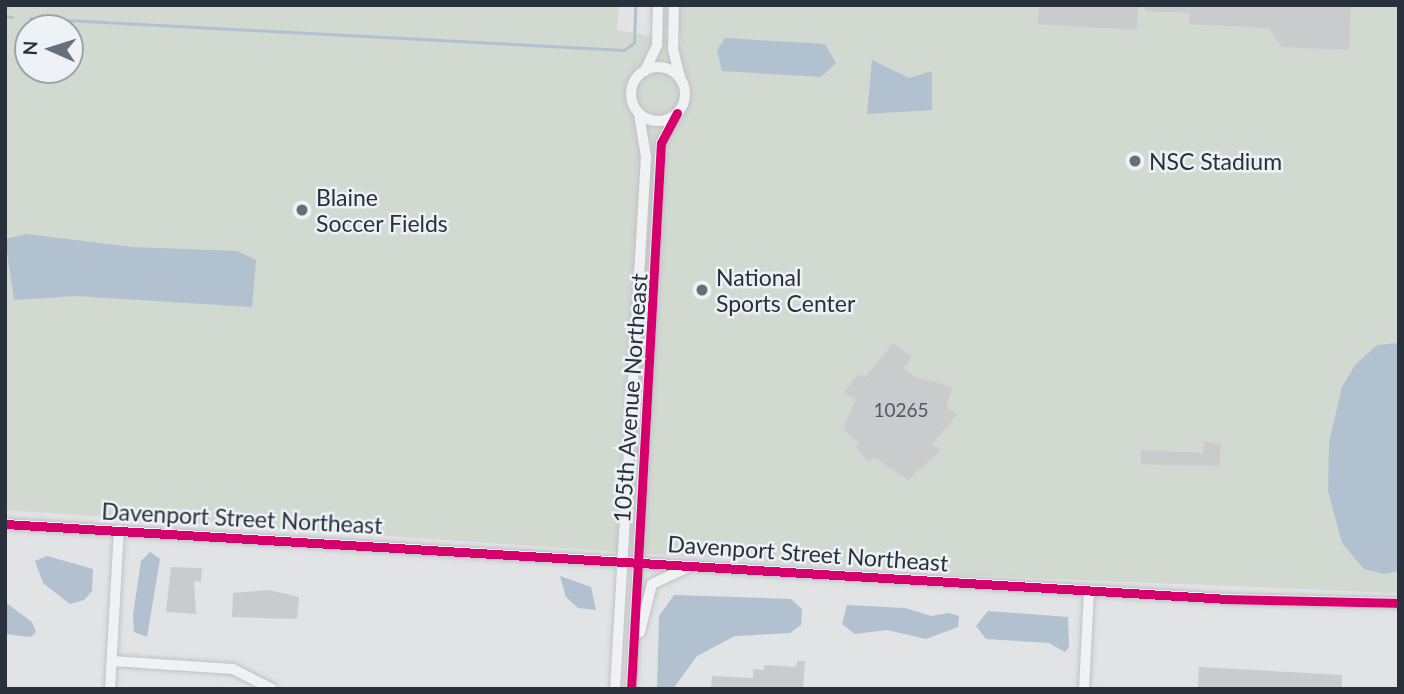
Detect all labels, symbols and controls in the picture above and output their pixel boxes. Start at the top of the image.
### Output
north arrow [14,14,84,84]
text: N [18,40,41,56]
place label: NSC Stadium [1149,147,1282,175]
marker: NSC Stadium [1127,153,1143,169]
place label: Blaine Soccer Fields [316,183,448,237]
marker: Blaine Soccer Fields [294,202,310,218]
place label: National Sports Center [716,263,855,317]
street label: 105th Avenue Northeast [607,272,653,524]
marker: National Sports Center [694,282,710,298]
house number: 10265 [873,399,929,421]
street label: Davenport Street Northeast [101,497,383,539]
street label: Davenport Street Northeast [667,529,949,577]

